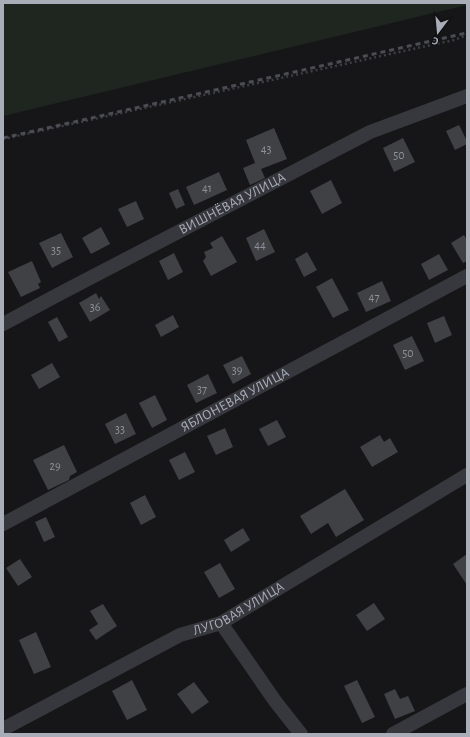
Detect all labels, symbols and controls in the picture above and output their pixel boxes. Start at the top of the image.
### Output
north arrow [418,12,458,52]
text: С [431,35,440,47]
house number: 43 [261,143,271,155]
house number: 50 [393,149,405,161]
street label: ВИШНЁВАЯ УЛИЦА [177,170,288,237]
house number: 41 [202,182,212,194]
house number: 44 [254,239,266,251]
house number: 35 [51,244,61,256]
house number: 47 [369,291,379,303]
house number: 36 [90,301,101,313]
house number: 50 [402,347,414,359]
house number: 39 [232,364,243,376]
street label: ЯБЛОНЕВАЯ УЛИЦА [178,365,291,435]
house number: 37 [197,383,207,395]
house number: 33 [115,423,125,435]
house number: 29 [49,460,61,472]
street label: ЛУГОВАЯ УЛИЦА [192,580,287,638]

